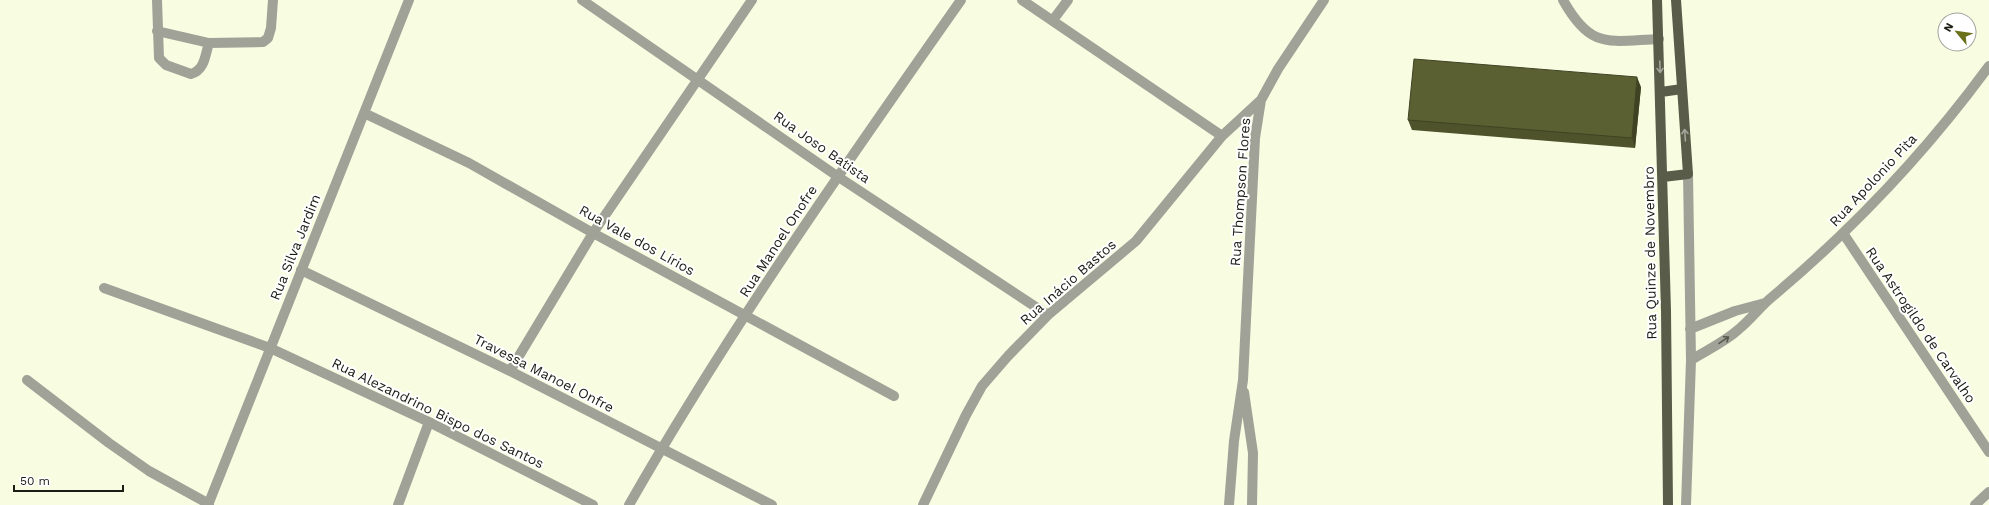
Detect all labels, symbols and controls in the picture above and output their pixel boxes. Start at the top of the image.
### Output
north arrow [1937,12,1977,52]
text: N [1941,21,1956,34]
one-way arrow [1656,60,1663,73]
street label: Rua Joso Batista [771,108,873,186]
street label: Rua Thompson Flores [1227,117,1253,267]
one-way arrow [1682,129,1689,142]
street label: Rua Apolonio Pita [1826,130,1920,229]
street label: Rua Quinze de Novembro [1640,166,1660,340]
street label: Rua Manoel Onofre [736,182,820,300]
street label: Rua Silva Jardim [266,192,324,302]
street label: Rua Vale dos Lírios [576,202,698,278]
street label: Rua Inácio Bastos [1017,236,1119,328]
street label: Rua Astrogildo de Carvalho [1863,244,1979,406]
street label: Travessa Manoel Onfre [471,331,617,415]
one-way arrow [1718,336,1729,344]
street label: Rua Alezandrino Bispo dos Santos [329,355,547,471]
scale bar [14,467,123,493]
text: 50 m [20,474,50,488]

